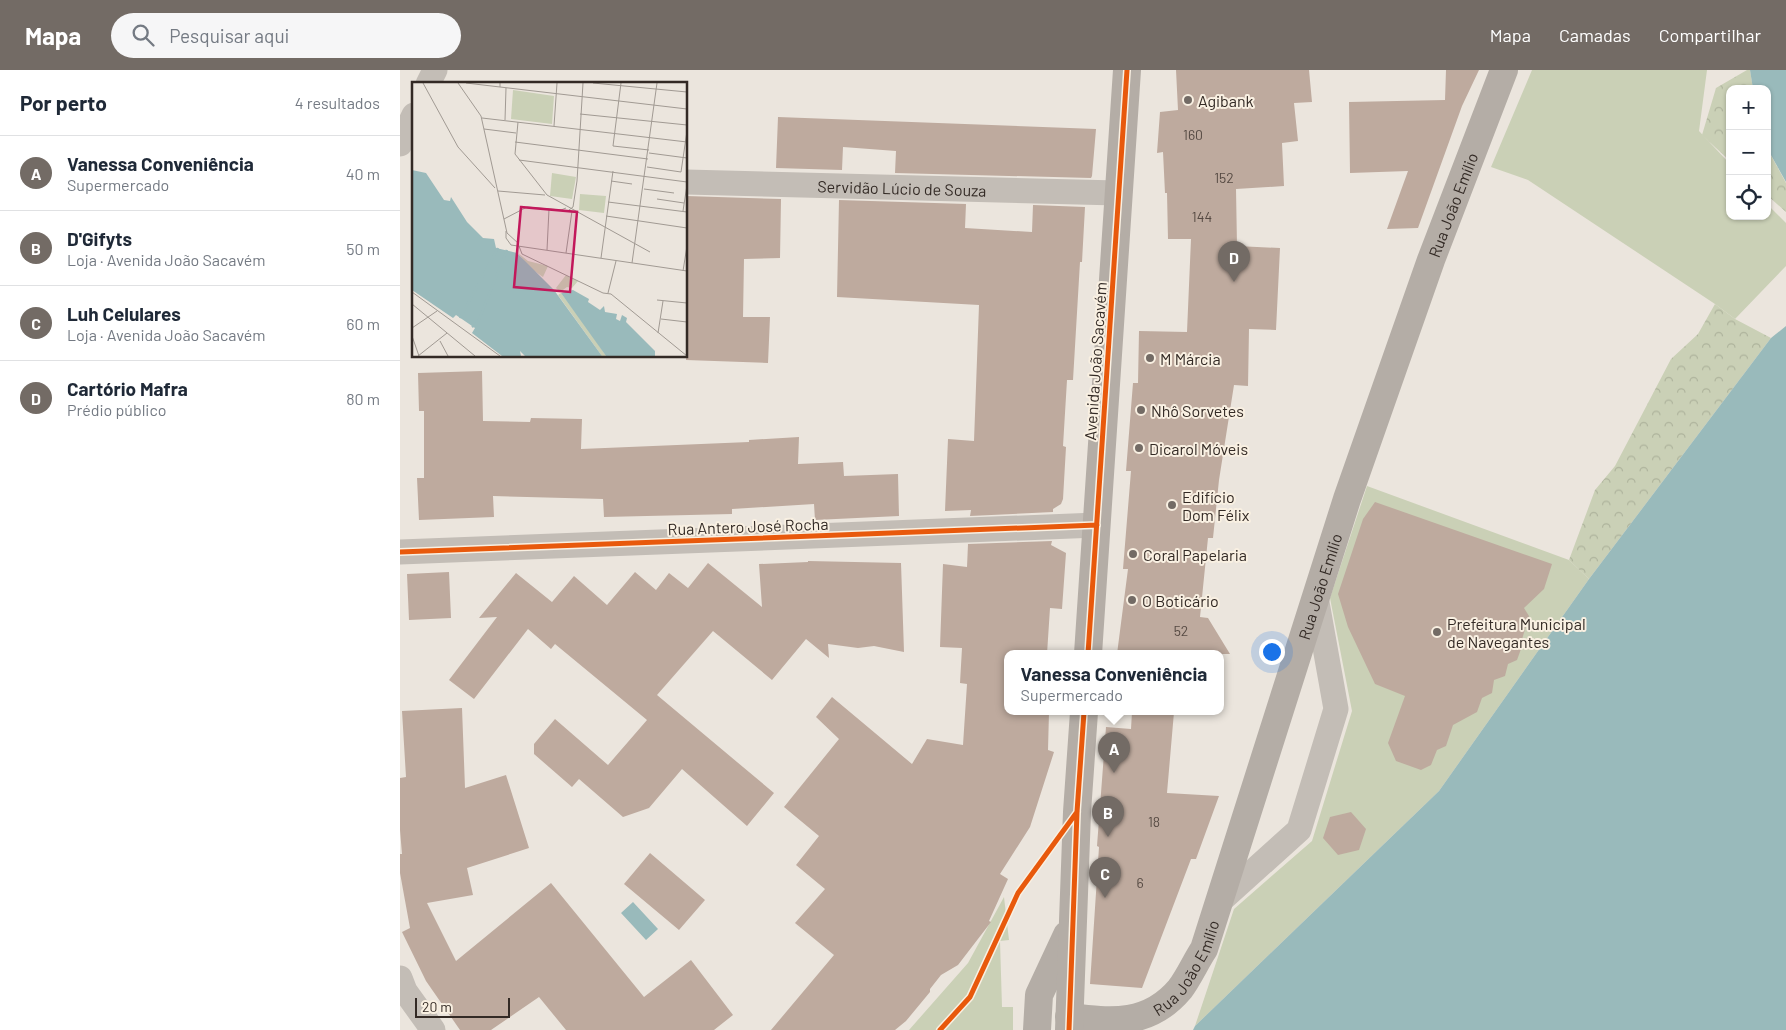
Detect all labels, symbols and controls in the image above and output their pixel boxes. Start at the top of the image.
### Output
search box [111,13,461,58]
text: Mapa [25,21,81,50]
icon: search [129,21,157,49]
text: Pesquisar aqui [169,24,289,47]
text: Mapa [1490,24,1531,46]
text: Camadas [1559,24,1631,46]
text: Compartilhar [1659,24,1761,46]
inset map [412,82,688,358]
map controls [1726,85,1771,220]
button: + [1726,85,1771,130]
text: Por perto [20,90,107,115]
place label: Agibank [1198,91,1254,110]
text: 4 resultados [295,93,380,112]
marker: Agibank [1182,94,1194,106]
house number: 160 [1183,126,1203,143]
button: − [1726,130,1771,175]
street label: Rua João Emílio [1424,150,1481,260]
text: Vanessa Conveniência [67,152,254,175]
text: A [31,164,41,183]
text: 40 m [346,164,380,183]
house number: 152 [1214,169,1234,186]
text: Supermercado [67,175,169,194]
button: locate [1726,175,1771,220]
street label: Servidão Lúcio de Souza [817,176,987,199]
house number: 144 [1192,208,1212,225]
text: D'Gifyts [67,227,132,250]
text: B [31,239,41,258]
text: 50 m [346,239,380,258]
pin: D [1218,241,1250,282]
text: Loja · Avenida João Sacavém [67,250,266,269]
street label: Avenida João Sacavém [1080,281,1110,441]
text: Luh Celulares [67,302,181,325]
text: C [31,314,41,333]
text: 60 m [346,314,380,333]
text: Loja · Avenida João Sacavém [67,325,266,344]
place label: M Márcia [1160,349,1221,368]
marker: M Márcia [1144,352,1156,364]
text: Cartório Mafra [67,377,188,400]
text: D [31,389,41,408]
text: 80 m [346,389,380,408]
text: Prédio público [67,400,166,419]
place label: Nhô Sorvetes [1151,401,1244,420]
marker: Nhô Sorvetes [1135,404,1147,416]
place label: Dicarol Móveis [1149,439,1248,458]
marker: Dicarol Móveis [1133,442,1145,454]
place label: Edifício Dom Félix [1182,487,1250,524]
marker: Edifício Dom Félix [1166,499,1178,511]
street label: Rua Antero José Rocha [667,514,829,538]
street label: Rua João Emílio [1294,531,1345,642]
place label: Coral Papelaria [1143,545,1247,564]
marker: Coral Papelaria [1127,548,1139,560]
place label: O Boticário [1142,591,1219,610]
marker: O Boticário [1126,594,1138,606]
place label: Prefeitura Municipal de Navegantes [1447,614,1586,651]
house number: 52 [1174,622,1188,639]
marker: Prefeitura Municipal de Navegantes [1431,626,1443,638]
your location [1259,639,1285,665]
popup [1004,650,1224,715]
text: Vanessa Conveniência [1021,662,1207,685]
text: Supermercado [1021,685,1123,704]
pin: A [1098,732,1130,773]
pin: B [1092,796,1124,837]
house number: 18 [1148,813,1160,830]
pin: C [1089,857,1121,898]
house number: 6 [1136,874,1144,891]
street label: Rua João Emílio [1149,917,1222,1019]
scale bar [415,995,510,1018]
text: 20 m [422,998,452,1015]

